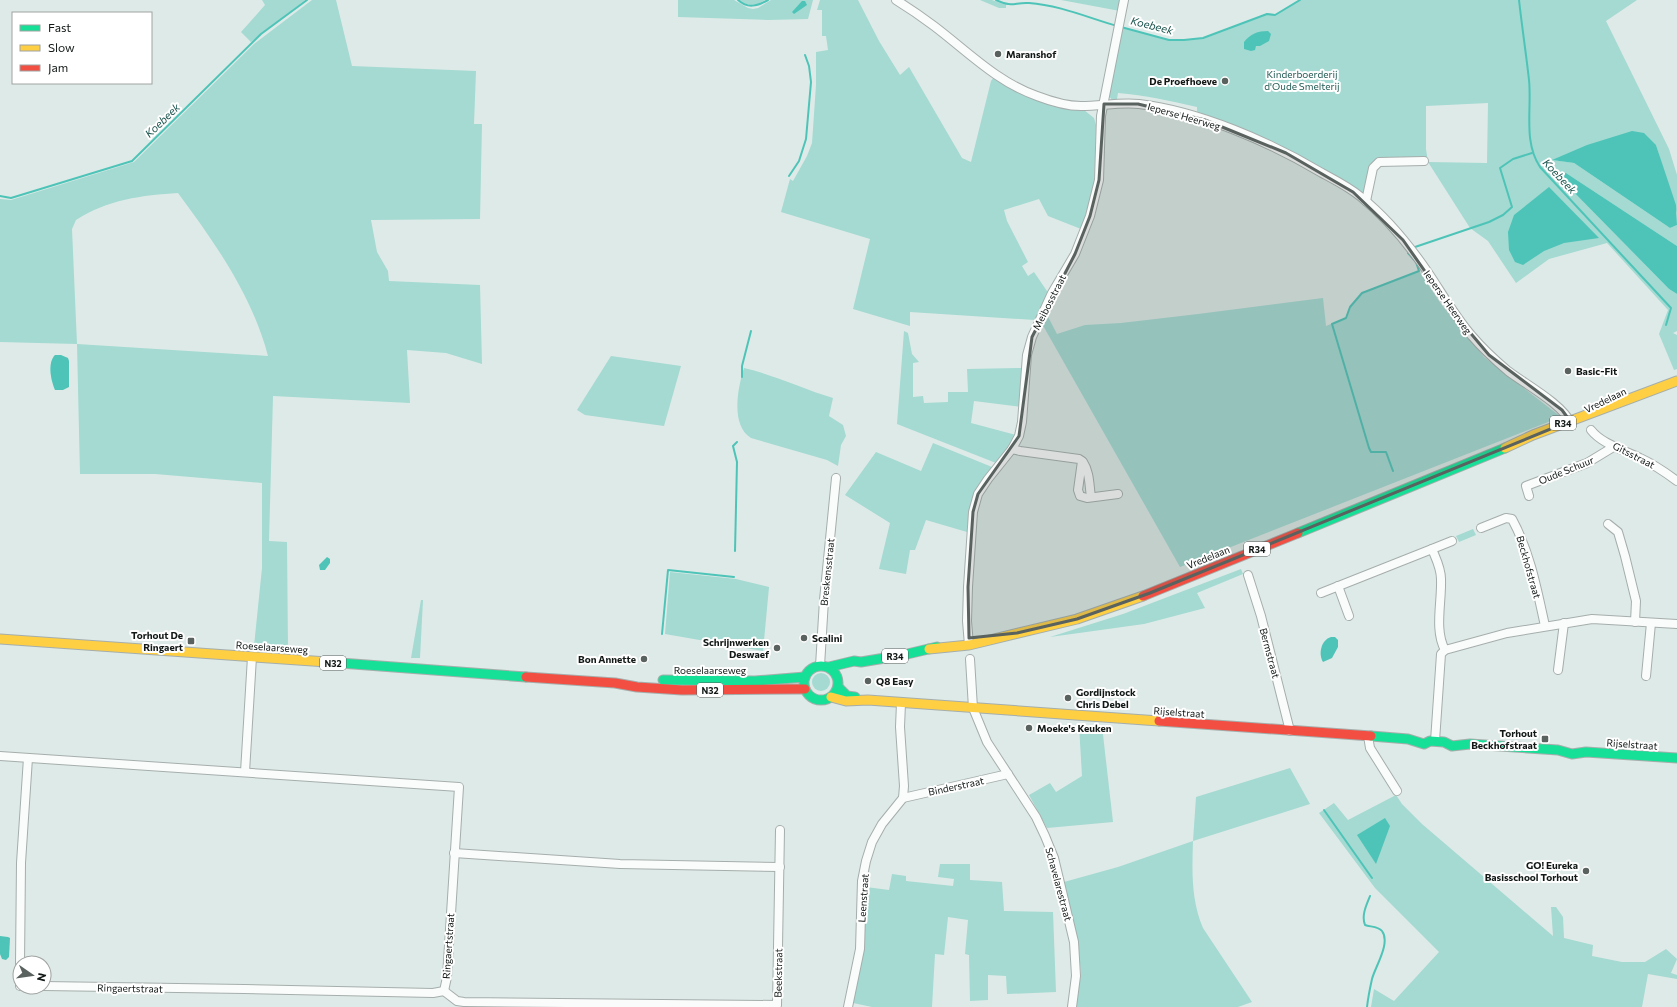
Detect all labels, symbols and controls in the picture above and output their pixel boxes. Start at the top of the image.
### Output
legend [12,12,152,84]
water label: Koebeek [1129,13,1176,37]
text: Fast [48,20,71,34]
text: Slow [48,40,75,54]
place label: Maranshof [1006,48,1057,60]
marker: Maranshof [993,49,1003,59]
text: Jam [48,60,68,75]
park label: Kinderboerderij d'Oude Smelterij [1264,68,1340,92]
place label: De Proefhoeve [1149,75,1217,87]
marker: De Proefhoeve [1220,76,1230,86]
water label: Koebeek [142,100,183,140]
street label: Ieperse Heerweg [1146,100,1222,132]
water label: Koebeek [1540,156,1580,197]
street label: Ieperse Heerweg [1421,268,1475,337]
street label: Meibosstraat [1030,272,1068,332]
place label: Basic-Fit [1576,365,1617,377]
marker: Basic-Fit [1563,366,1573,376]
street label: Vredelaan [1582,385,1628,415]
road number: R34 [1550,416,1576,430]
street label: Gitsstraat [1611,439,1657,471]
street label: Oude Schuur [1537,453,1595,487]
street label: Beckhofstraat [1514,534,1544,600]
street label: Breskensstraat [817,538,837,606]
road number: R34 [1244,542,1270,556]
street label: Vredelaan [1185,543,1231,571]
street label: Bermstraat [1258,627,1282,679]
place label: Torhout De Ringaert [131,629,183,653]
place label: Scalini [812,632,842,644]
marker: Scalini [799,633,809,643]
marker: Torhout De Ringaert [186,636,196,646]
place label: Schrijnwerken Deswaef [703,636,770,660]
street label: Roeselaarseweg [235,638,309,656]
marker: Schrijnwerken Deswaef [772,643,782,653]
road number: R34 [882,649,908,663]
place label: Bon Annette [578,653,636,665]
marker: Bon Annette [639,654,649,664]
road number: N32 [320,656,346,670]
street label: Roeselaarseweg [674,664,747,676]
place label: Q8 Easy [876,675,914,687]
marker: Q8 Easy [863,676,873,686]
road number: N32 [697,683,723,697]
place label: Gordijnstock Chris Debel [1076,686,1136,710]
marker: Gordijnstock Chris Debel [1063,693,1073,703]
street label: Rijselstraat [1153,704,1205,720]
place label: Moeke's Keuken [1037,722,1112,734]
marker: Moeke's Keuken [1024,723,1034,733]
place label: Torhout Beckhofstraat [1471,727,1537,751]
marker: Torhout Beckhofstraat [1540,734,1550,744]
street label: Rijselstraat [1606,736,1658,752]
street label: Binderstraat [927,774,985,798]
street label: Schavelarestraat [1043,846,1075,922]
place label: GO! Eureka Basisschool Torhout [1485,859,1578,883]
marker: GO! Eureka Basisschool Torhout [1581,866,1591,876]
street label: Leenstraat [855,873,871,923]
street label: Ringaertstraat [440,913,456,979]
street label: Beekstraat [772,948,784,998]
north arrow [12,955,52,995]
text: N [35,972,49,983]
street label: Ringaertstraat [97,981,163,995]

